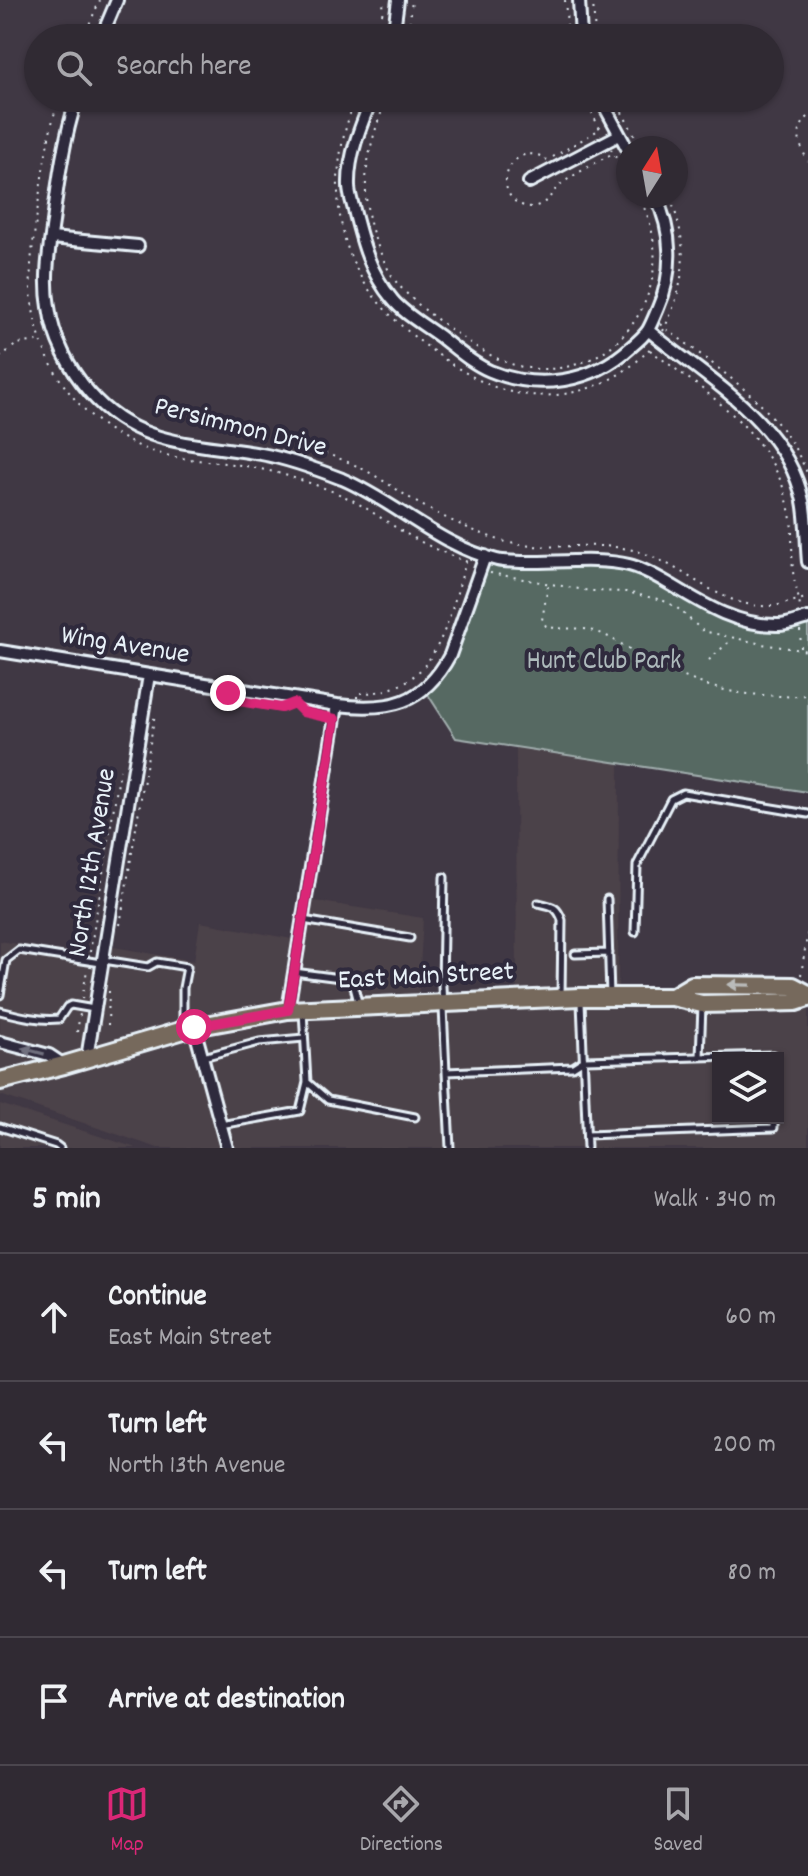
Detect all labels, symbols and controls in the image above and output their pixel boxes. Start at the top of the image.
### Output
search box [24,24,784,112]
icon: search [52,46,96,90]
text: Search here [116,47,252,90]
north arrow [616,136,688,208]
street label: Persimmon Drive [149,388,331,470]
street label: Wing Avenue [58,617,192,677]
park label: Hunt Club Park [527,643,681,683]
route end [210,675,246,711]
street label: North 12th Avenue [59,766,129,960]
street label: East Main Street [337,953,515,1003]
one-way arrow [726,979,751,991]
route start [176,1009,212,1045]
one-way arrow [21,1044,45,1057]
map controls [712,1052,784,1124]
button: layers [712,1052,784,1124]
text: 5 min [32,1176,101,1225]
text: Walk · 340 m [654,1182,776,1219]
text: Continue [108,1277,207,1320]
icon: ahead [32,1295,76,1339]
text: 60 m [725,1299,776,1336]
text: East Main Street [108,1320,272,1357]
text: Turn left [108,1405,207,1448]
icon: left [32,1423,76,1467]
text: 200 m [712,1427,776,1464]
text: North 13th Avenue [108,1448,285,1485]
icon: left [32,1551,76,1595]
text: Turn left [108,1552,207,1595]
text: 80 m [728,1555,776,1592]
icon: arrive [32,1679,76,1723]
text: Arrive at destination [108,1680,345,1723]
tab: Map [105,1782,149,1861]
tab: Directions [360,1782,443,1861]
tab: Saved [654,1782,703,1861]

